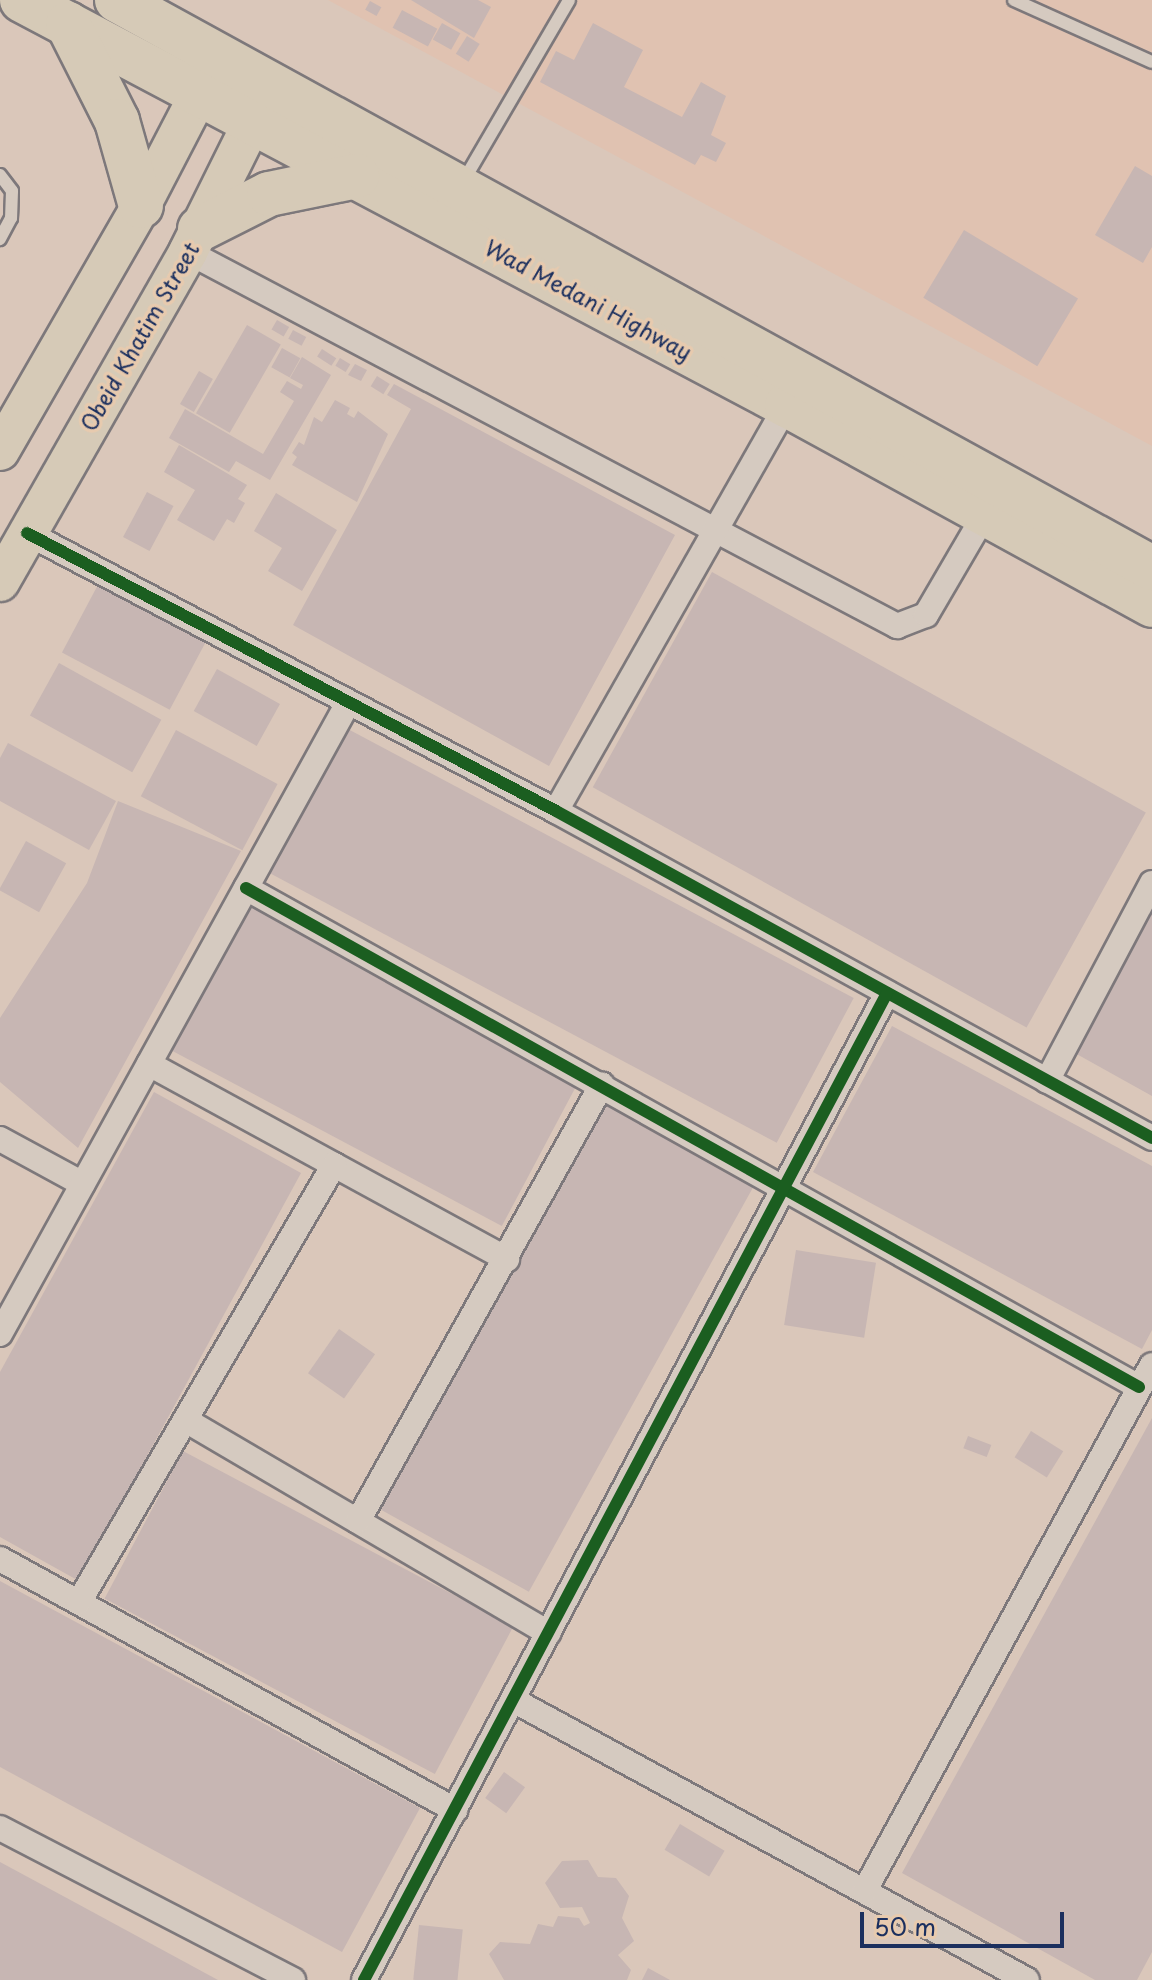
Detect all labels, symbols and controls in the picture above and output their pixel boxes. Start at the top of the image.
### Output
street label: Wad Medani Highway [481,233,697,365]
street label: Obeid Khatim Street [74,236,204,436]
scale bar [864,1896,1068,1946]
text: 50 m [874,1908,936,1944]

